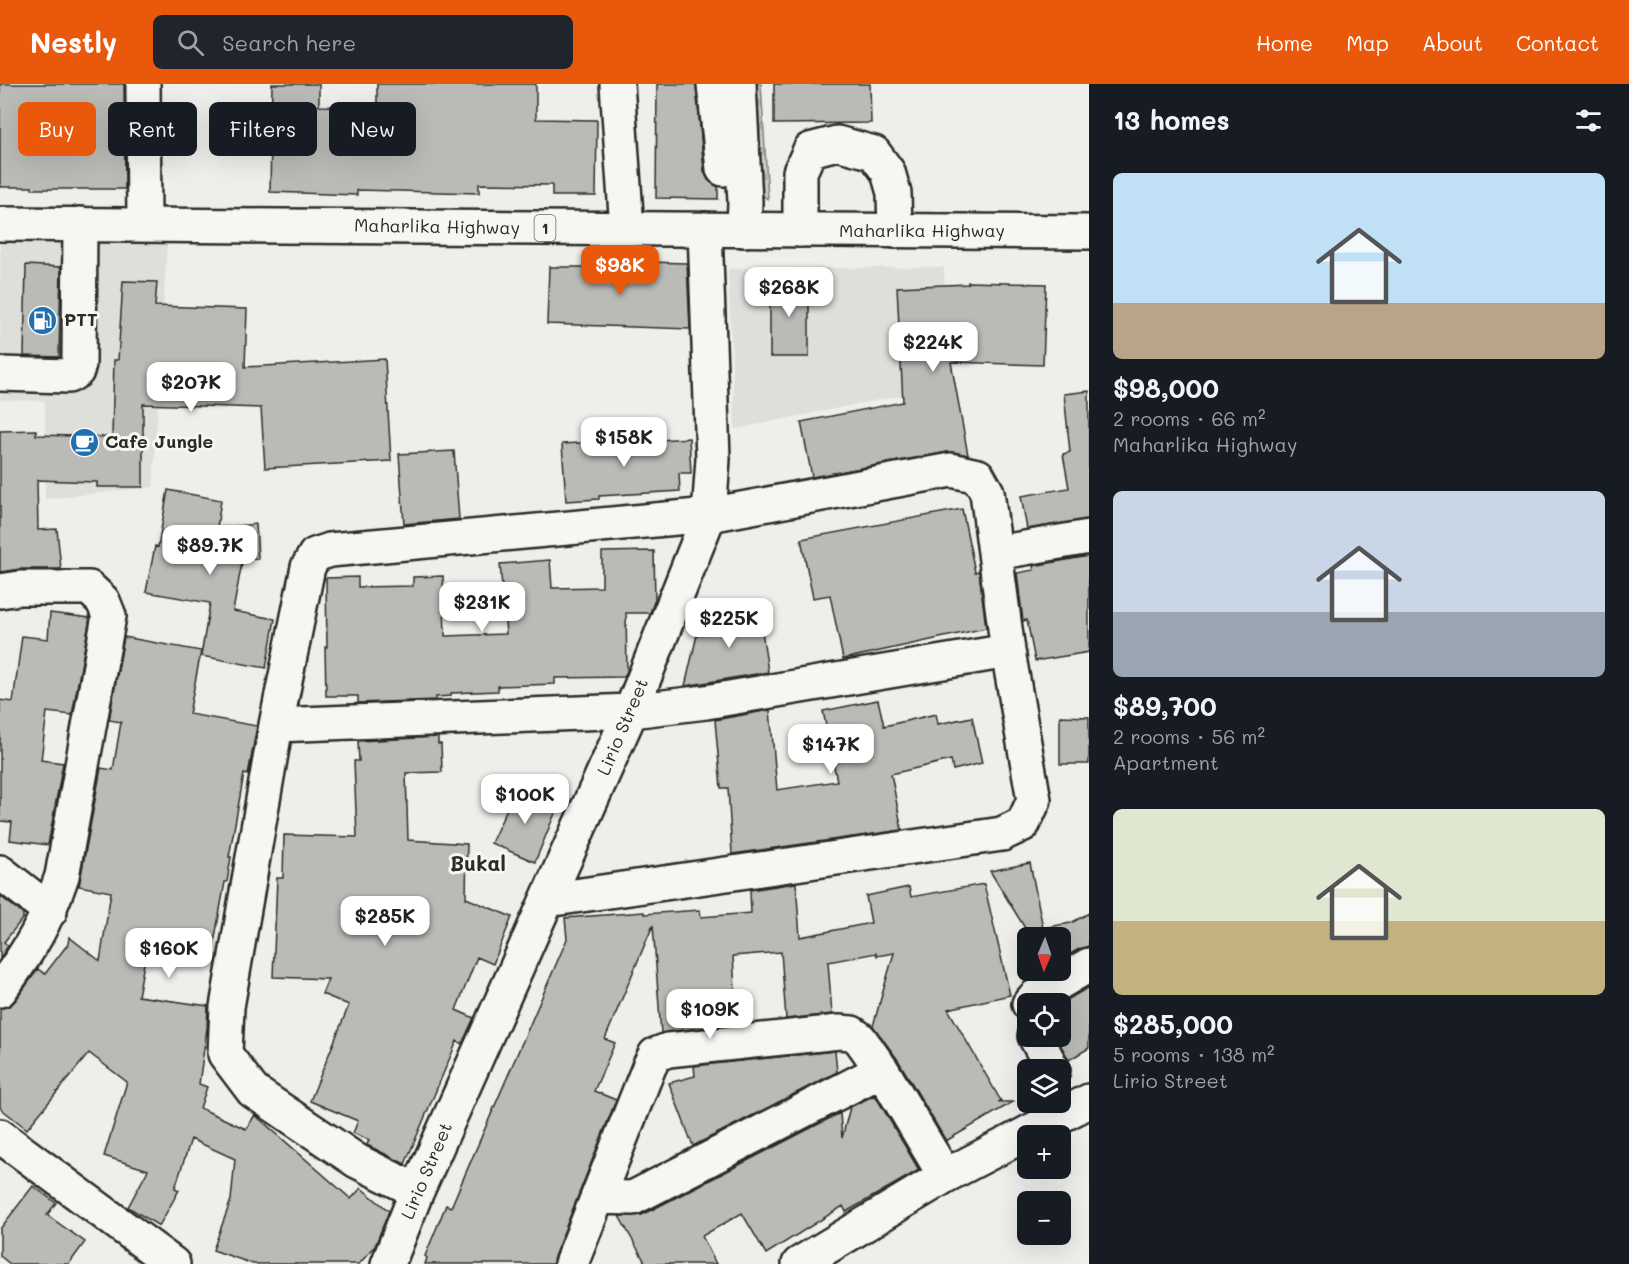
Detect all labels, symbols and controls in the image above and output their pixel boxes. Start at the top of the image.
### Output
search box [153,15,573,69]
text: Nestly [30,24,117,60]
icon: search [174,26,207,59]
text: Search here [222,28,356,57]
text: Home [1256,29,1313,56]
text: Map [1346,29,1389,56]
text: About [1422,29,1483,56]
text: Contact [1516,29,1599,56]
chip: Buy [18,102,96,156]
chip: Rent [108,102,197,156]
chip: Filters [209,102,317,156]
chip: New [329,102,416,156]
text: 13 homes [1113,103,1230,137]
icon: filters [1572,104,1605,137]
icon: home [1305,212,1413,320]
street label: Maharlika Highway [354,213,520,239]
road number: 1 [534,215,556,241]
street label: Maharlika Highway [839,218,1005,242]
pin: $98K [584,245,656,296]
text: $98K [595,251,645,277]
pin: $268K [747,267,831,318]
text: $268K [758,273,820,299]
fuel station icon: PTT [27,304,59,336]
place label: PTT [64,307,98,331]
pin: $224K [891,322,975,373]
text: $224K [903,328,963,354]
pin: $207K [149,362,233,413]
text: $207K [161,368,221,394]
text: $98,000 [1113,371,1219,405]
text: 2 rooms · 66 m² [1113,405,1266,431]
pin: $158K [582,417,666,468]
text: $158K [595,423,653,449]
cafe icon: Cafe Jungle [68,426,100,458]
place label: Cafe Jungle [105,429,213,453]
text: Maharlika Highway [1113,431,1297,457]
pin: $89.7K [161,525,259,576]
icon: home [1305,530,1413,638]
text: $89.7K [176,531,244,557]
pin: $231K [440,582,524,633]
text: $231K [453,588,511,614]
pin: $225K [687,598,771,649]
text: $225K [699,604,759,630]
street label: Lirio Street [591,674,653,779]
text: $89,700 [1113,689,1217,723]
text: 2 rooms · 56 m² [1113,723,1265,749]
pin: $147K [789,724,873,775]
text: $147K [802,730,860,756]
text: Apartment [1113,749,1219,775]
pin: $100K [483,774,567,825]
text: $100K [495,780,555,806]
icon: home [1305,848,1413,956]
district label: Bukal [450,849,506,876]
pin: $285K [343,896,427,947]
text: $285K [355,902,415,928]
north arrow [1017,927,1071,981]
map controls [1017,927,1071,1245]
pin: $160K [127,928,211,979]
text: $160K [139,934,199,960]
pin: $109K [668,989,752,1040]
button: locate [1017,993,1071,1047]
text: $109K [680,995,740,1021]
text: $285,000 [1113,1007,1233,1041]
text: 5 rooms · 138 m² [1113,1041,1275,1067]
button: layers [1017,1059,1071,1113]
text: Lirio Street [1113,1067,1228,1093]
street label: Lirio Street [395,1118,457,1223]
button: + [1017,1125,1071,1179]
button: − [1017,1191,1071,1245]

